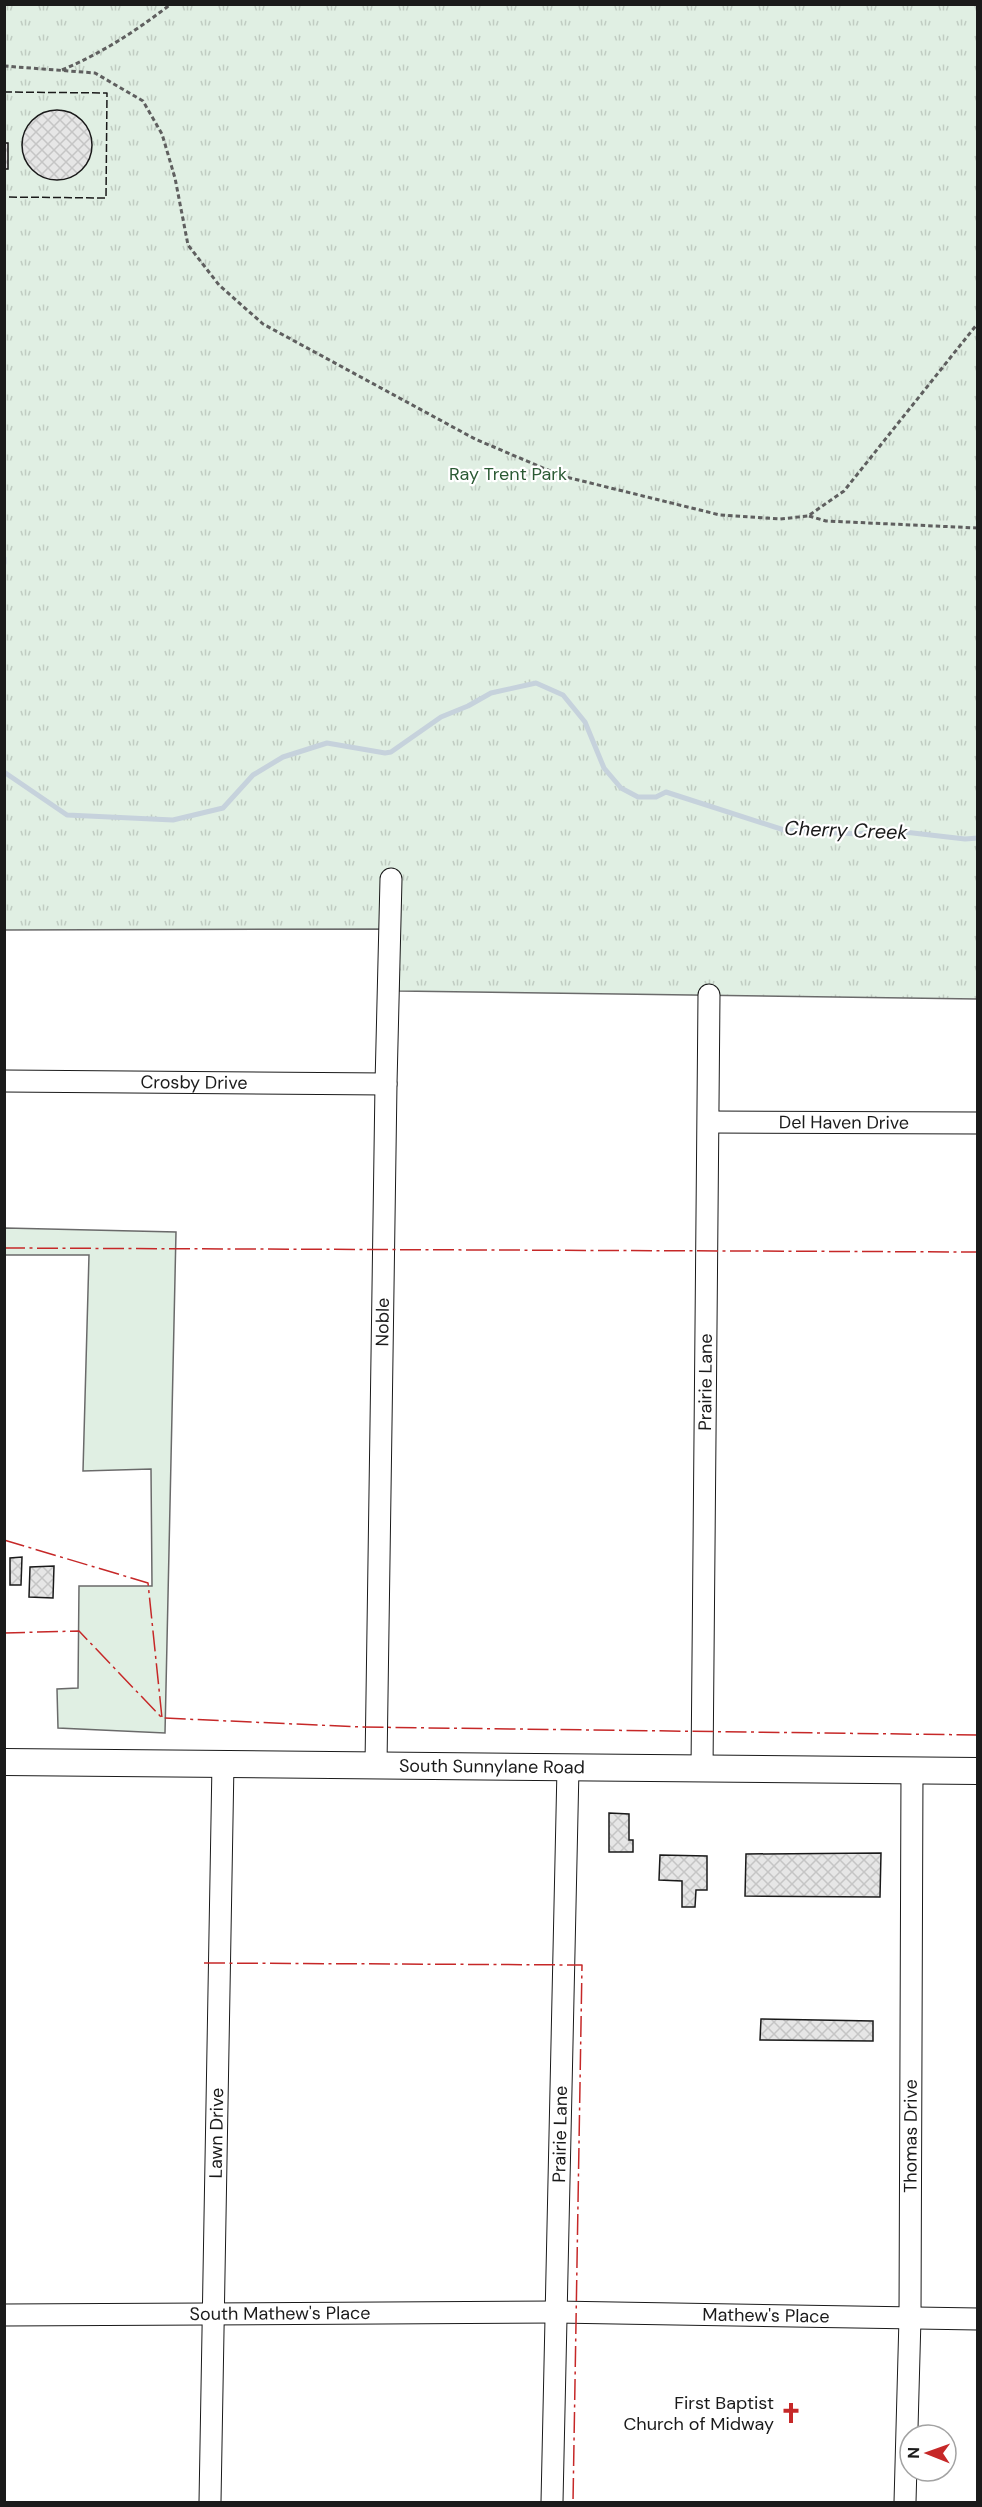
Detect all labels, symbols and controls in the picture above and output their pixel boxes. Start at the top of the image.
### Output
park label: Ray Trent Park [449,462,567,486]
water label: Cherry Creek [784,815,909,845]
street label: Crosby Drive [140,1070,248,1095]
street label: Del Haven Drive [779,1110,909,1135]
street label: Noble [370,1298,395,1347]
street label: Prairie Lane [693,1333,718,1431]
street label: South Sunnylane Road [399,1754,585,1779]
street label: Thomas Drive [898,2079,923,2193]
street label: Prairie Lane [547,2085,573,2183]
street label: Lawn Drive [204,2088,229,2179]
street label: South Mathew's Place [189,2301,371,2326]
street label: Mathew's Place [702,2302,830,2329]
place label: First Baptist Church of Midway [623,2391,774,2436]
church icon: First Baptist Church of Midway [779,2401,803,2425]
north arrow [898,2423,958,2483]
text: N [903,2447,924,2459]

